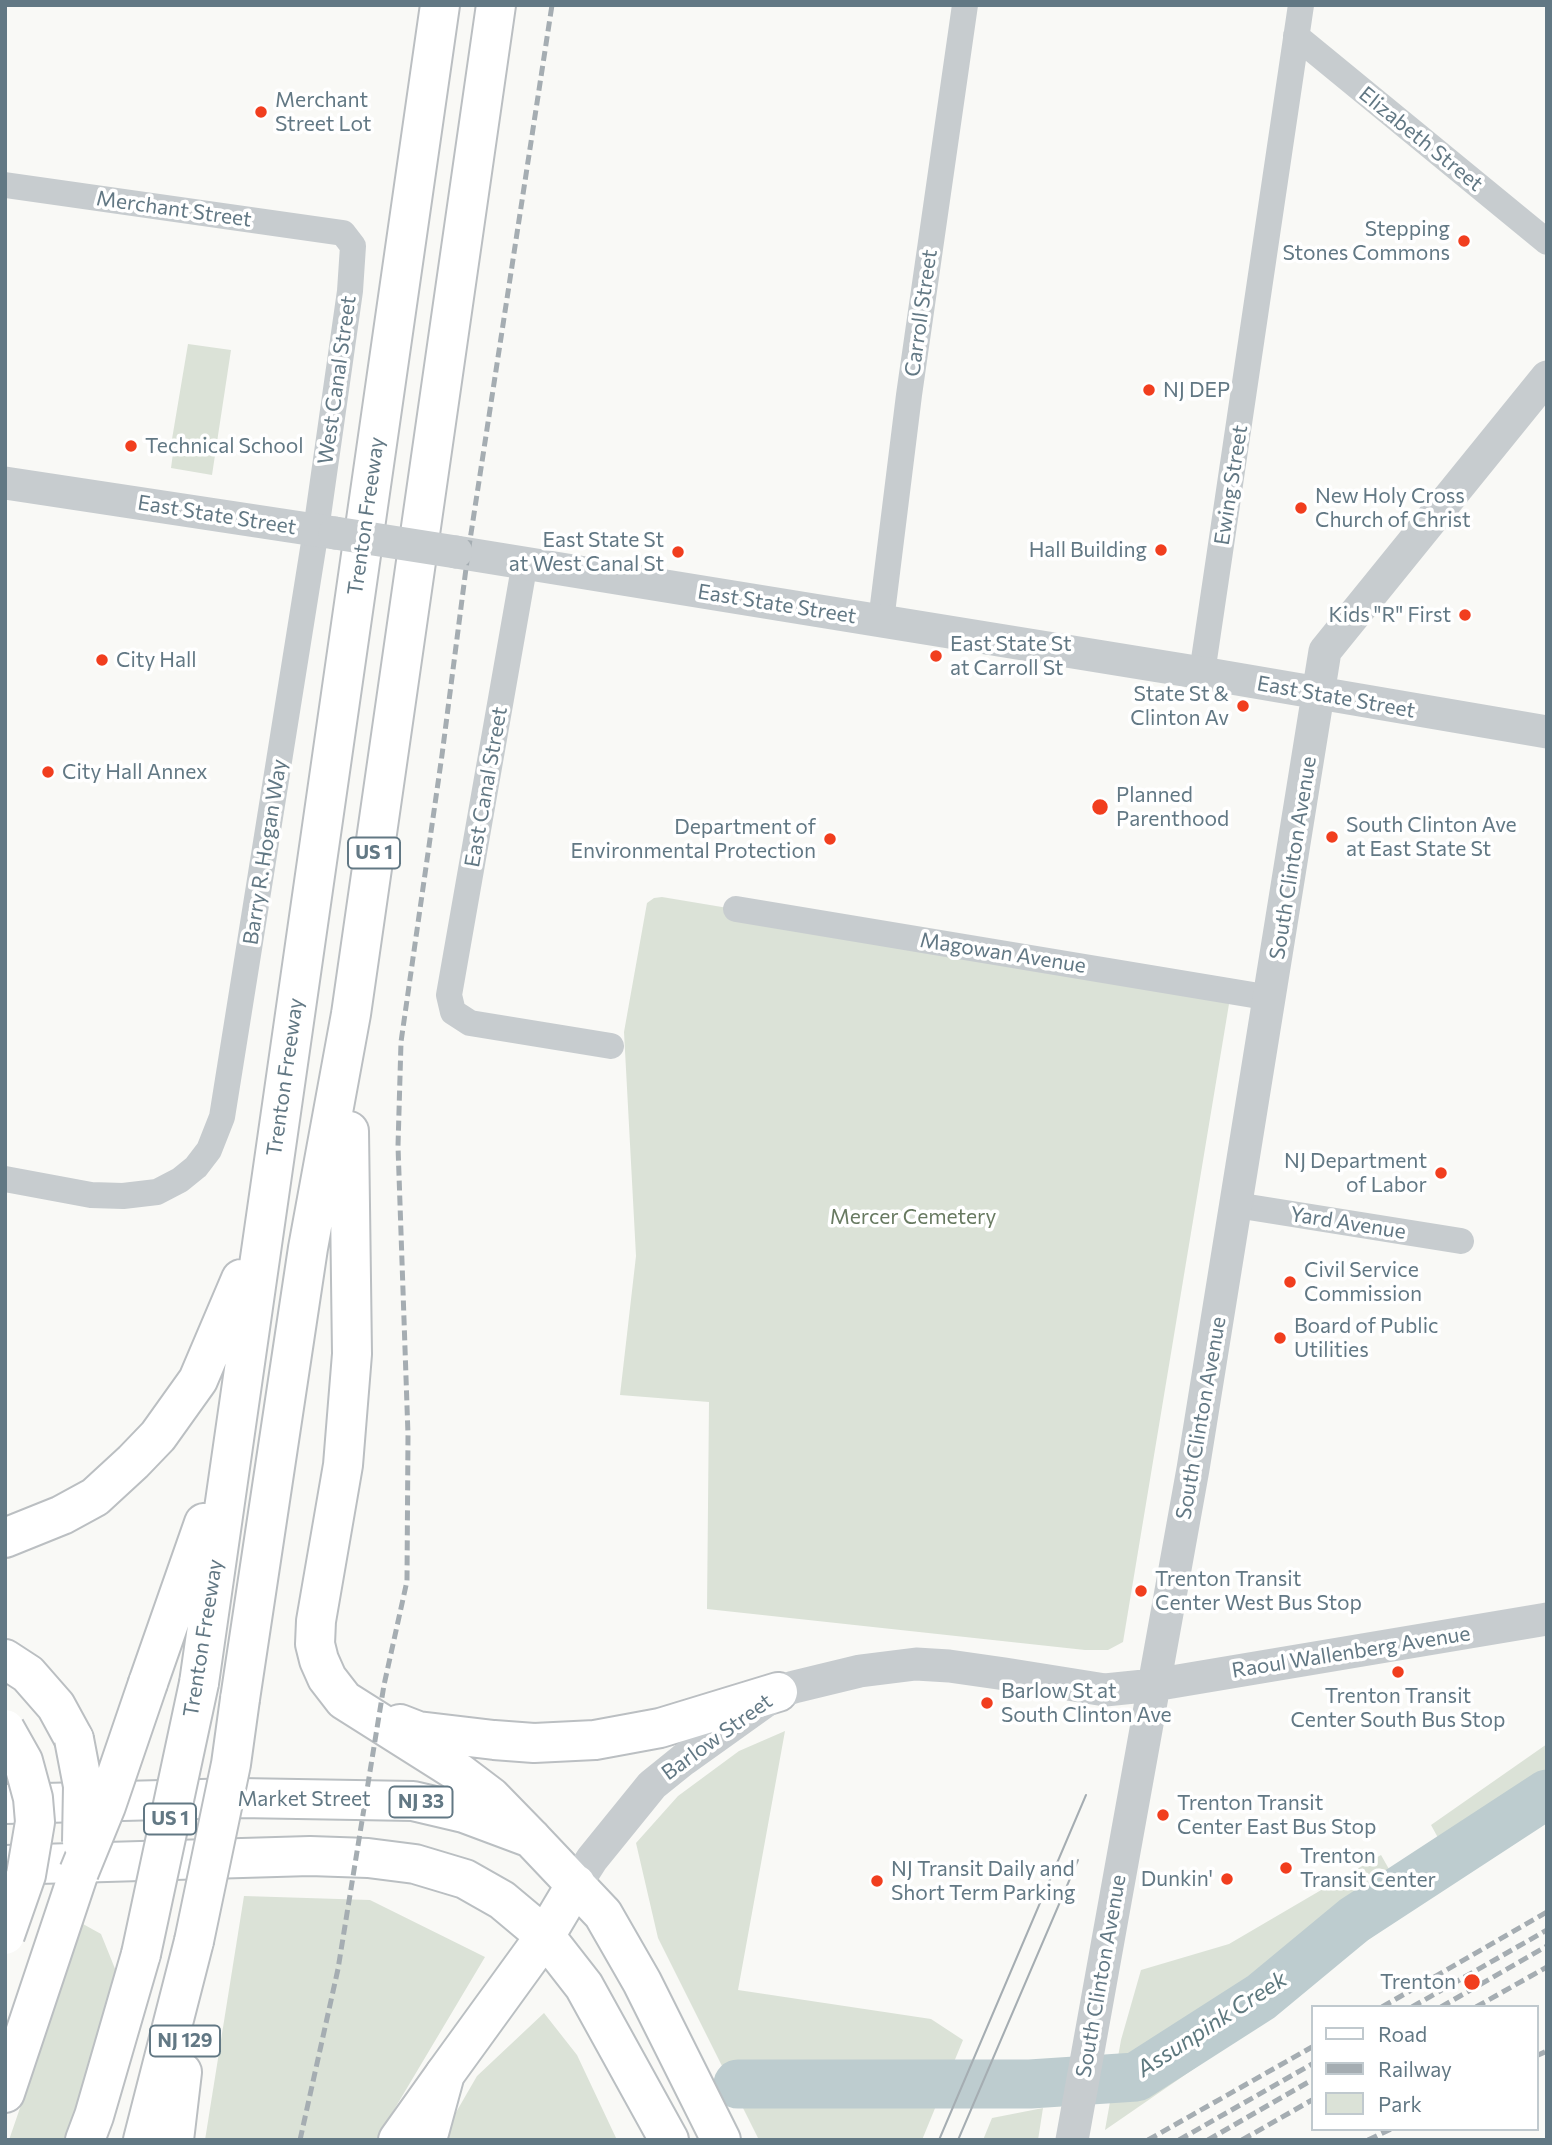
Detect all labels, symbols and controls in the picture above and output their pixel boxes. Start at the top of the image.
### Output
street label: Elizabeth Street [1354,81,1488,197]
place label: Merchant Street Lot [275,87,371,137]
marker: Merchant Street Lot [253,104,269,120]
street label: Merchant Street [95,186,253,232]
place label: Stepping Stones Commons [1282,216,1450,266]
marker: Stepping Stones Commons [1456,233,1472,249]
street label: Carroll Street [900,248,942,378]
street label: West Canal Street [313,294,361,466]
place label: NJ DEP [1163,377,1230,403]
marker: NJ DEP [1141,382,1157,398]
street label: Ewing Street [1209,423,1253,547]
place label: Technical School [145,433,304,459]
street label: Trenton Freeway [342,435,390,597]
marker: Technical School [123,438,139,454]
place label: New Holy Cross Church of Christ [1315,483,1471,533]
street label: East State Street [136,490,298,540]
marker: New Holy Cross Church of Christ [1293,500,1309,516]
place label: East State St at West Canal St [509,527,664,577]
place label: Hall Building [1029,537,1147,563]
marker: Hall Building [1153,542,1169,558]
marker: East State St at West Canal St [670,544,686,560]
street label: East State Street [696,579,858,629]
place label: Kids "R" First [1329,602,1451,628]
marker: Kids "R" First [1457,607,1473,623]
place label: East State St at Carroll St [950,631,1072,681]
place label: City Hall [116,647,197,673]
marker: East State St at Carroll St [928,648,944,664]
marker: City Hall [94,652,110,668]
street label: East State Street [1255,671,1417,723]
place label: State St & Clinton Av [1130,681,1229,731]
marker: State St & Clinton Av [1235,698,1251,714]
street label: East Canal Street [459,705,513,869]
street label: South Clinton Avenue [1264,755,1322,961]
street label: Barry R. Hogan Way [238,757,292,947]
place label: City Hall Annex [62,759,207,785]
marker: City Hall Annex [40,764,56,780]
place label: Planned Parenthood [1116,782,1229,832]
marker: Planned Parenthood [1090,797,1110,817]
place label: South Clinton Ave at East State St [1346,812,1517,862]
place label: Department of Environmental Protection [570,814,816,864]
marker: South Clinton Ave at East State St [1324,829,1340,845]
marker: Department of Environmental Protection [822,831,838,847]
road number: US 1 [348,838,400,868]
street label: Magowan Avenue [918,927,1088,979]
street label: Trenton Freeway [261,996,309,1158]
place label: NJ Department of Labor [1284,1148,1427,1198]
marker: NJ Department of Labor [1433,1165,1449,1181]
street label: Yard Avenue [1288,1201,1408,1245]
park label: Mercer Cemetery [830,1204,996,1230]
place label: Civil Service Commission [1304,1257,1422,1307]
marker: Civil Service Commission [1282,1274,1298,1290]
place label: Board of Public Utilities [1294,1313,1438,1363]
street label: South Clinton Avenue [1171,1315,1231,1521]
marker: Board of Public Utilities [1272,1330,1288,1346]
street label: Trenton Freeway [178,1557,228,1719]
place label: Trenton Transit Center West Bus Stop [1155,1566,1362,1616]
marker: Trenton Transit Center West Bus Stop [1133,1583,1149,1599]
street label: Raoul Wallenberg Avenue [1230,1621,1472,1683]
marker: Trenton Transit Center South Bus Stop [1390,1664,1406,1680]
place label: Barlow St at South Clinton Ave [1001,1678,1172,1728]
place label: Trenton Transit Center South Bus Stop [1290,1683,1506,1733]
street label: Barlow Street [657,1688,777,1786]
marker: Barlow St at South Clinton Ave [979,1695,995,1711]
street label: Market Street [237,1786,371,1812]
road number: NJ 33 [390,1786,452,1818]
place label: Trenton Transit Center East Bus Stop [1177,1790,1376,1840]
road number: US 1 [144,1803,196,1834]
marker: Trenton Transit Center East Bus Stop [1155,1807,1171,1823]
place label: Trenton Transit Center [1300,1843,1436,1893]
place label: NJ Transit Daily and Short Term Parking [891,1856,1075,1906]
marker: Trenton Transit Center [1278,1860,1294,1876]
place label: Dunkin' [1141,1866,1213,1892]
marker: Dunkin' [1219,1871,1235,1887]
marker: NJ Transit Daily and Short Term Parking [869,1873,885,1889]
street label: South Clinton Avenue [1071,1873,1131,2079]
water label: Assunpink Creek [1132,1965,1292,2083]
place label: Trenton [1380,1969,1456,1995]
marker: Trenton [1462,1972,1482,1992]
legend [1310,2005,1538,2131]
text: Road [1378,2021,1427,2046]
road number: NJ 129 [150,2025,220,2056]
text: Railway [1378,2056,1452,2081]
text: Park [1378,2091,1422,2116]

